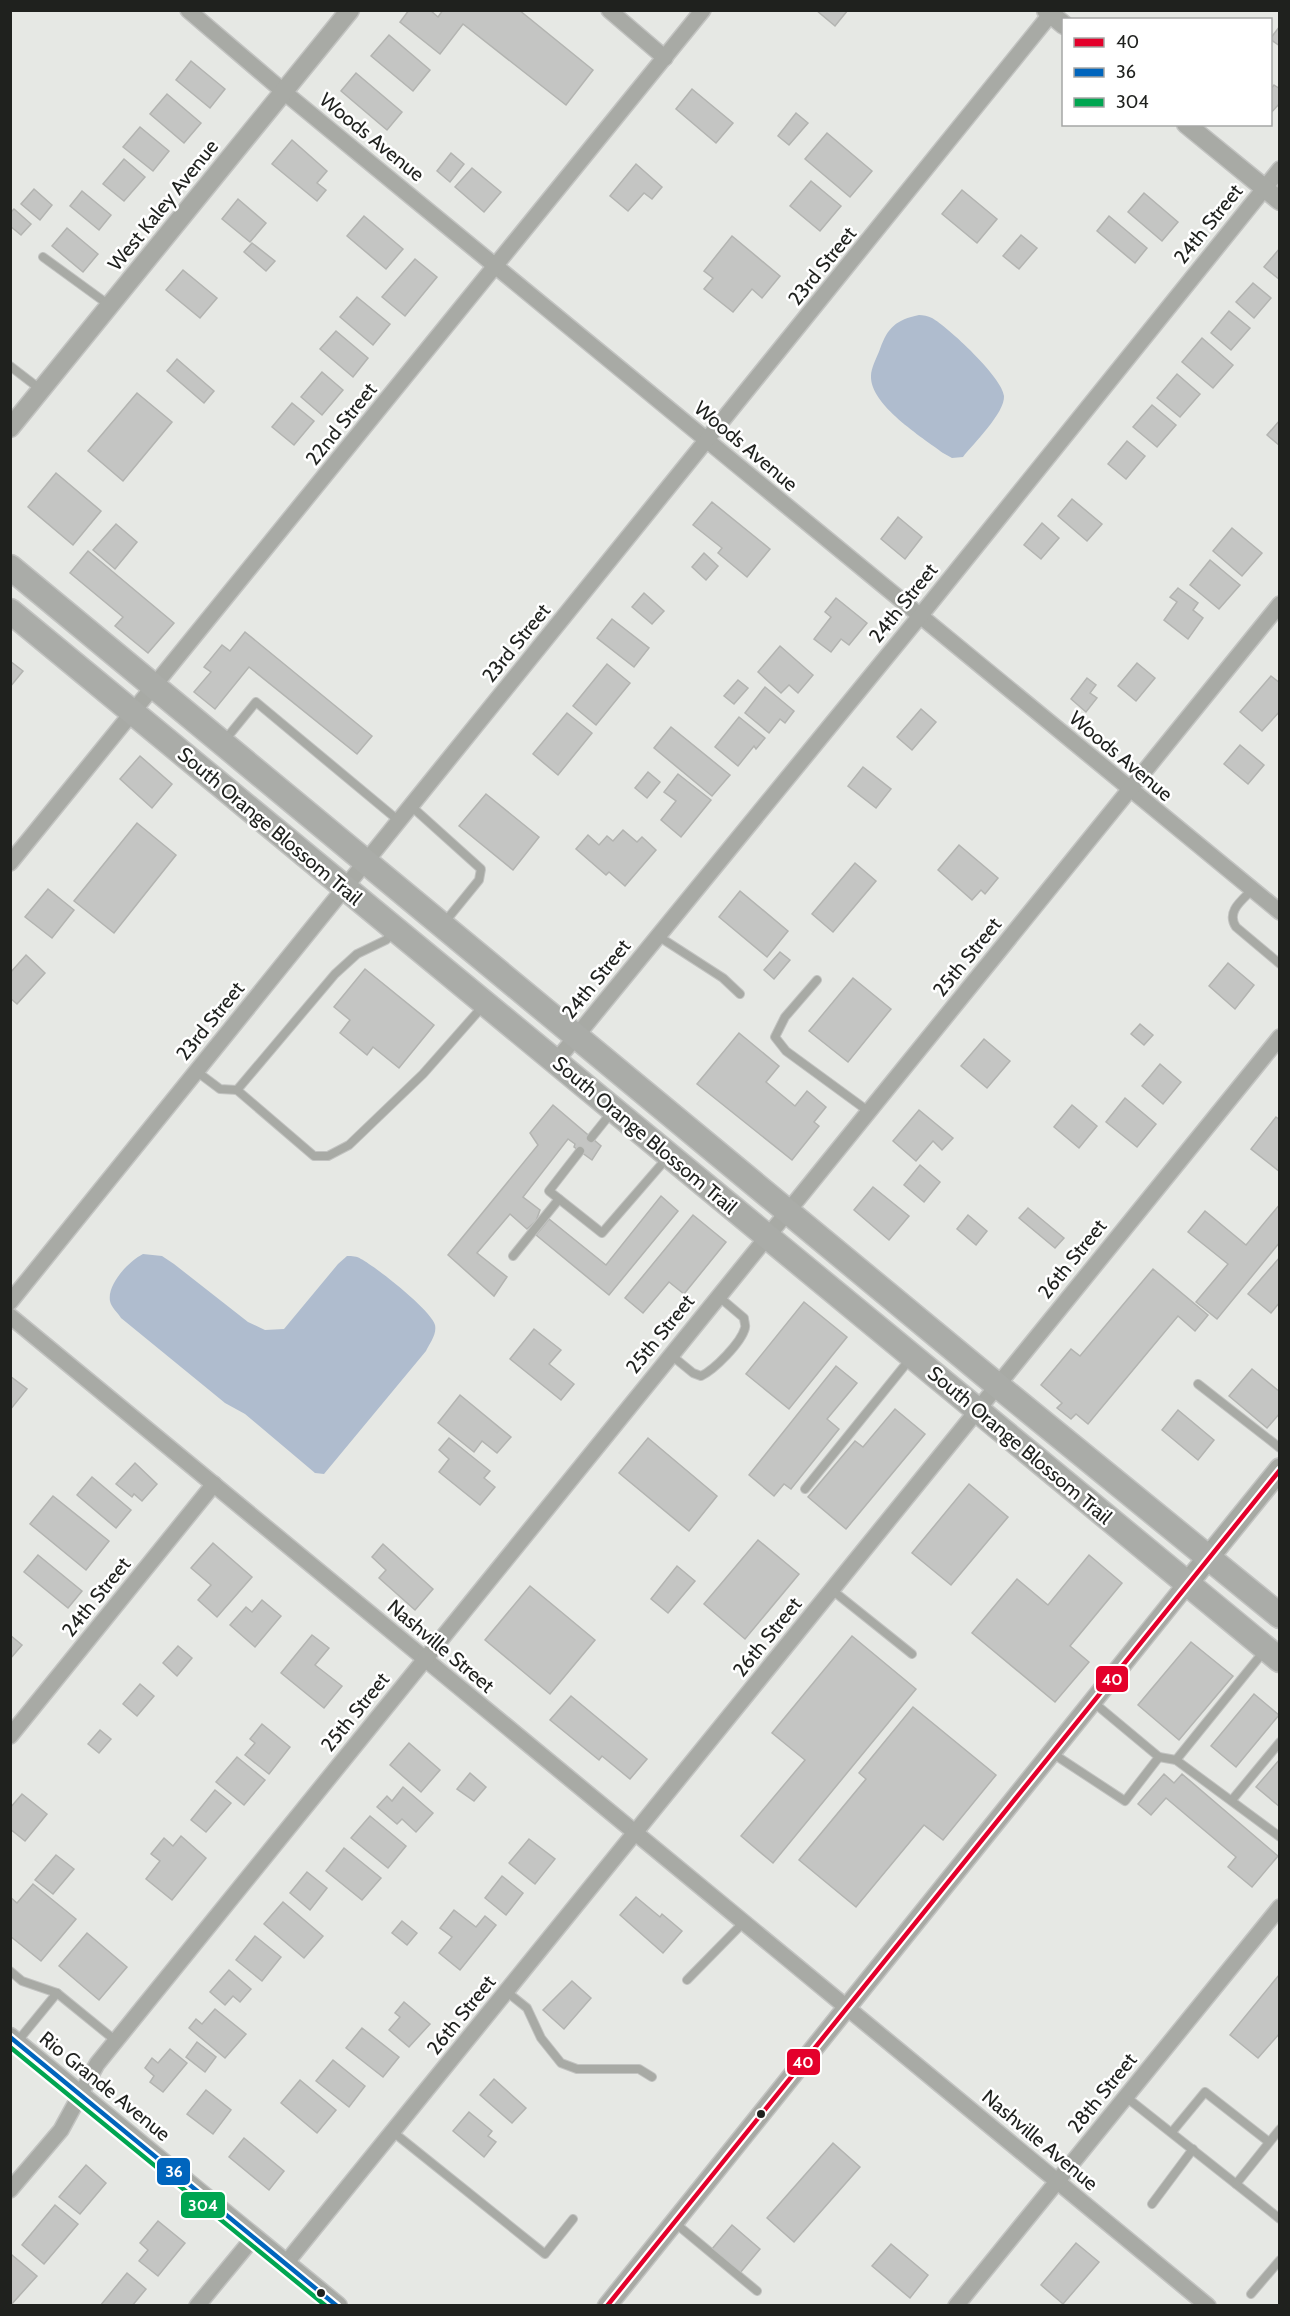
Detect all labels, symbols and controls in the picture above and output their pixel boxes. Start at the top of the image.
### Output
legend [1062,18,1272,126]
text: 40 [1116,31,1139,53]
text: 36 [1116,61,1136,83]
street label: Woods Avenue [315,88,429,186]
text: 304 [1116,91,1149,113]
street label: West Kaley Avenue [103,135,223,275]
street label: 24th Street [1169,179,1248,269]
street label: 23rd Street [783,222,861,310]
street label: 22nd Street [300,378,382,470]
street label: Woods Avenue [689,396,803,496]
street label: 24th Street [864,558,943,648]
street label: 23rd Street [477,599,555,687]
street label: Woods Avenue [1064,706,1178,806]
street label: South Orange Blossom Trail [173,742,367,910]
street label: 25th Street [928,912,1006,1001]
street label: 24th Street [557,934,636,1024]
street label: 23rd Street [171,977,249,1065]
street label: South Orange Blossom Trail [548,1051,742,1219]
street label: 26th Street [1033,1214,1111,1304]
street label: 25th Street [621,1289,699,1378]
street label: South Orange Blossom Trail [923,1361,1117,1529]
street label: 24th Street [57,1552,136,1642]
street label: 26th Street [728,1592,806,1682]
street label: Nashville Street [383,1594,499,1698]
line badge: 40 [1095,1665,1129,1693]
street label: 25th Street [316,1667,394,1756]
text: 40 [1101,1670,1123,1689]
street label: 26th Street [422,1970,500,2060]
street label: Rio Grande Avenue [35,2026,175,2146]
line badge: 40 [786,2048,821,2076]
street label: 28th Street [1062,2048,1142,2138]
text: 40 [792,2053,814,2072]
street label: Nashville Avenue [977,2085,1103,2195]
unlabelled marker [755,2108,767,2120]
line badge: 36 [156,2157,191,2186]
text: 36 [165,2162,183,2181]
line badge: 304 [180,2191,226,2219]
text: 304 [188,2196,218,2215]
unlabelled marker [315,2287,327,2299]

